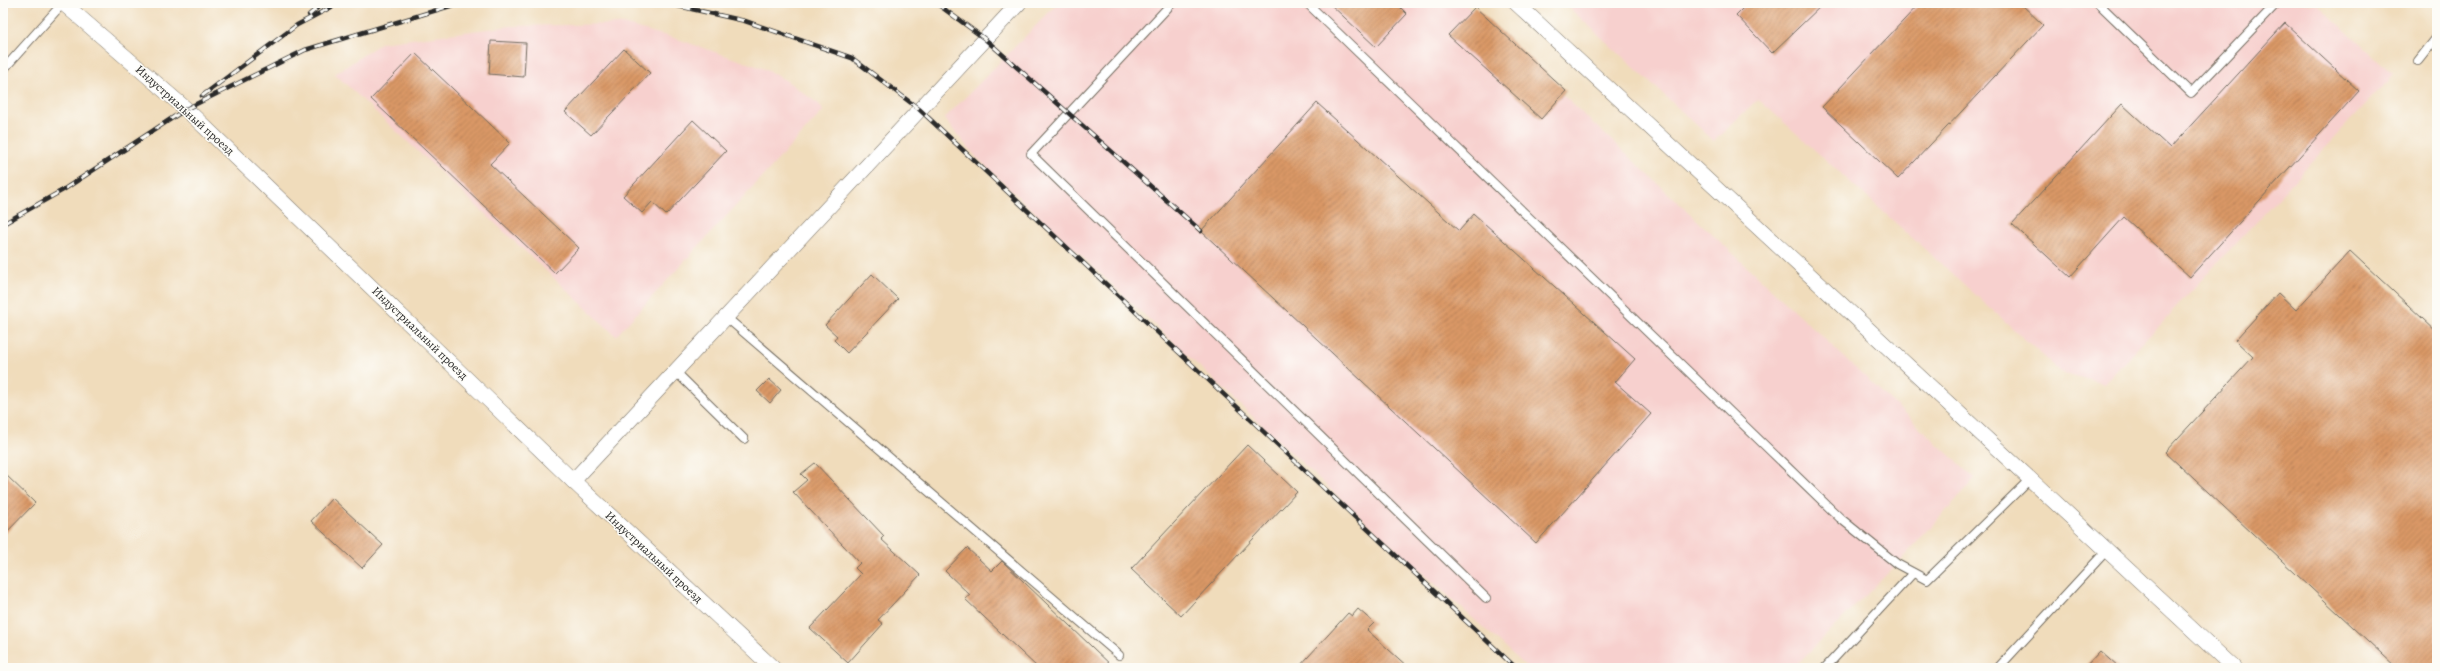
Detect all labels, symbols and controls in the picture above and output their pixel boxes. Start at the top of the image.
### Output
street label: Индустриальный проезд [132,61,238,159]
street label: Индустриальный проезд [368,283,472,383]
street label: Индустриальный проезд [602,508,706,606]

